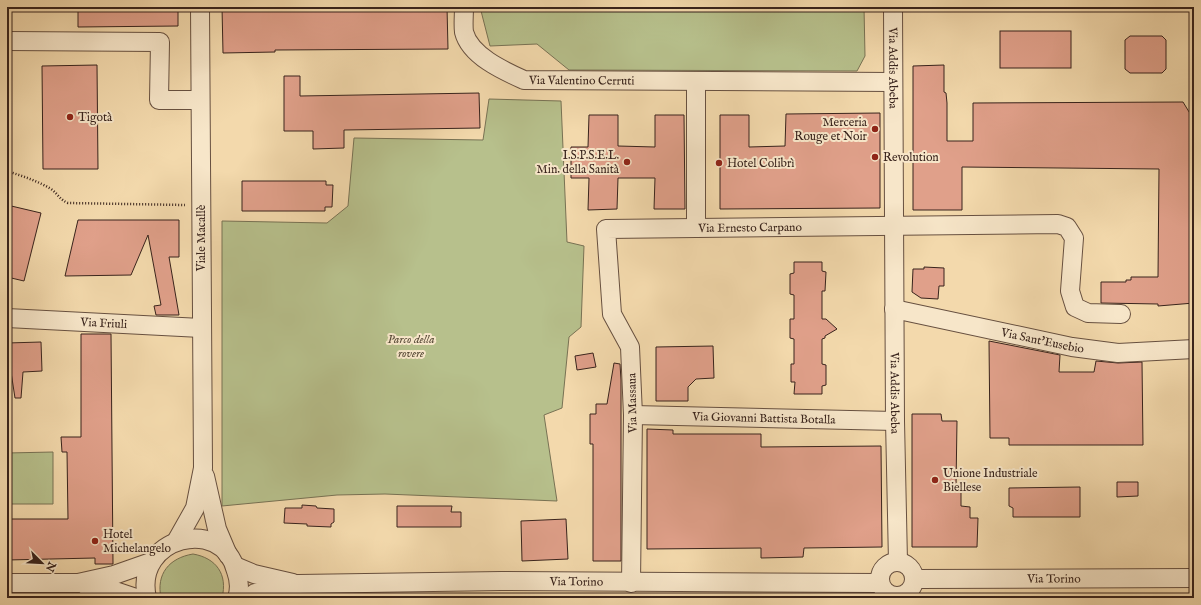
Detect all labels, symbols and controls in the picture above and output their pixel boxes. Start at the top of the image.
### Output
street label: Via Addis Abeba [885,26,900,110]
street label: Via Valentino Cerruti [528,73,635,89]
place label: Tigotà [78,110,113,125]
marker: Tigotà [65,112,75,122]
place label: Merceria Rouge et Noir [794,115,868,144]
marker: Merceria Rouge et Noir [870,124,880,134]
place label: I.S.P.S.E.L. Min. della Sanità [536,148,620,177]
place label: Revolution [883,150,939,165]
marker: Revolution [870,152,880,162]
place label: Hotel Colibrì [727,156,795,171]
marker: I.S.P.S.E.L. Min. della Sanità [622,157,632,167]
marker: Hotel Colibrì [714,158,724,168]
street label: Viale Macallè [194,204,209,272]
street label: Via Ernesto Carpano [697,220,803,236]
street label: Via Friuli [79,315,128,332]
street label: Via Sant'Eusebio [999,325,1085,357]
park label: Parco della rovere [388,332,434,361]
street label: Via Addis Abeba [887,351,902,435]
street label: Via Massaua [624,372,641,434]
street label: Via Giovanni Battista Botalla [691,409,837,428]
place label: Unione Industriale Biellese [943,466,1038,495]
marker: Unione Industriale Biellese [930,475,940,485]
place label: Hotel Michelangelo [103,527,172,556]
marker: Hotel Michelangelo [90,536,100,546]
north arrow [22,543,62,583]
text: N [42,559,59,574]
street label: Via Torino [1026,571,1081,587]
street label: Via Torino [549,574,604,590]

